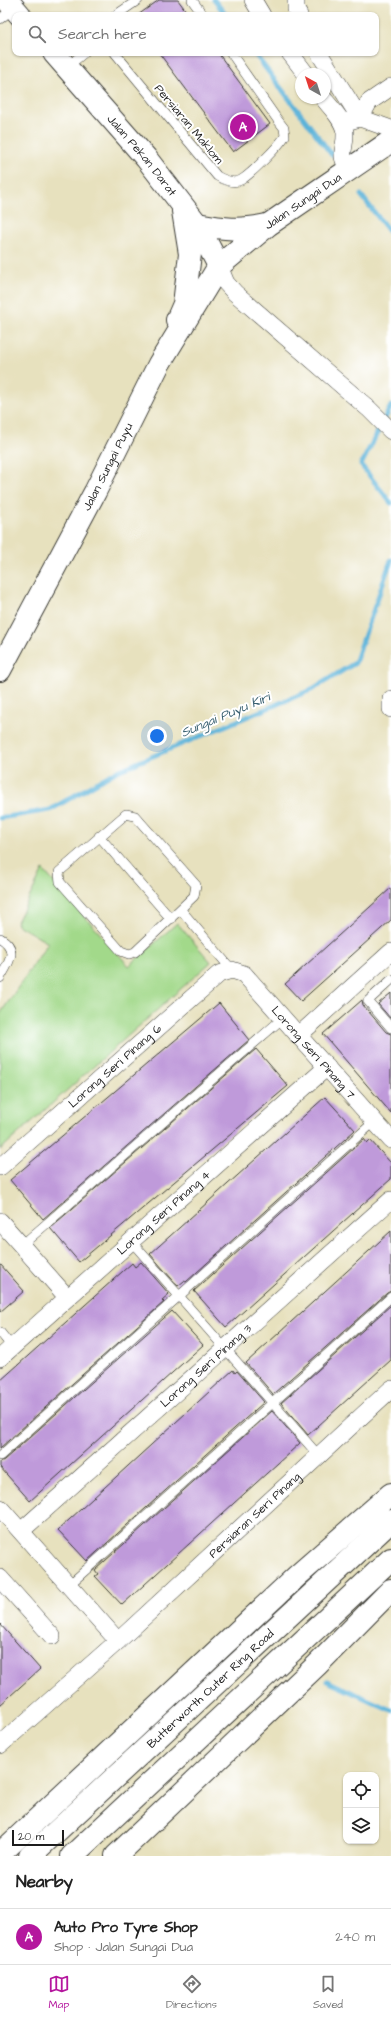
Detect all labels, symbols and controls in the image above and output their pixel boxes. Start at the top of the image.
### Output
search box [12,12,379,56]
icon: search [26,23,48,45]
text: Search here [58,24,147,45]
north arrow [295,68,331,104]
street label: Persiaran Maklom [150,81,228,168]
street label: Jalan Pekan Darat [103,111,181,200]
pin: A [230,112,256,142]
street label: Jalan Sungai Dua [261,169,345,234]
street label: Jalan Sungai Puyu [79,420,137,514]
water label: Sungai Puyu Kiri [178,687,275,743]
your location [147,726,167,746]
street label: Lorong Seri Pinang 7 [267,1003,359,1103]
street label: Lorong Seri Pinang 6 [65,1020,166,1112]
street label: Lorong Seri Pinang 4 [114,1167,214,1259]
street label: Lorong Seri Pinang 3 [157,1320,256,1412]
street label: Persiaran Seri Pinang [205,1469,305,1562]
street label: Butterworth Outer Ring Road [143,1626,278,1752]
map controls [343,1772,379,1844]
button: locate [343,1772,379,1808]
button: layers [343,1808,379,1844]
scale bar [12,1828,64,1847]
text: 20 m [18,1829,44,1844]
text: Nearby [16,1870,73,1894]
text: Auto Pro Tyre Shop [54,1917,198,1938]
text: A [25,1928,33,1946]
text: 240 m [335,1928,375,1946]
text: Shop · Jalan Sungai Dua [54,1938,193,1956]
tab: Map [48,1973,70,2012]
tab: Directions [166,1973,217,2012]
tab: Saved [313,1973,343,2012]

